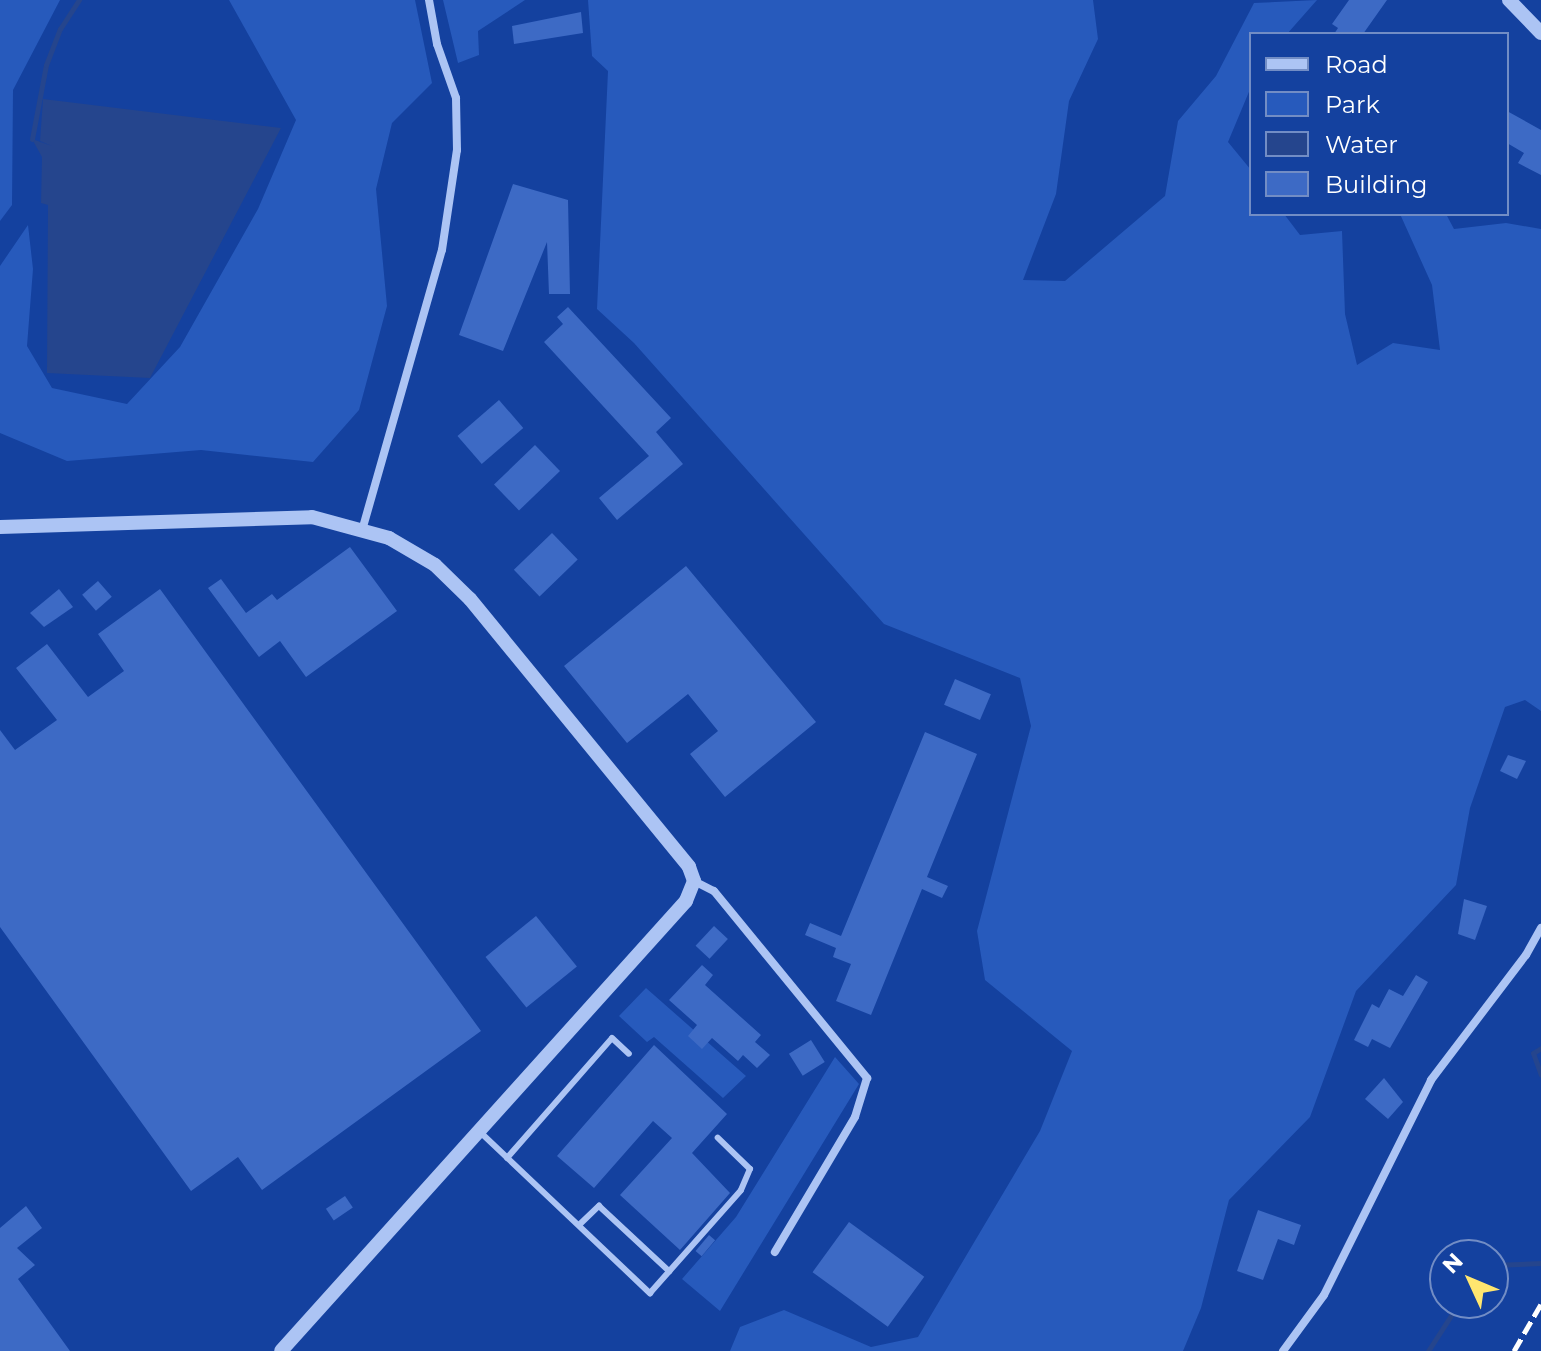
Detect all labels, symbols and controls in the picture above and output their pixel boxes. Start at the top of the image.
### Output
legend [1249,32,1509,216]
text: Road [1325,50,1388,79]
text: Park [1325,90,1380,119]
text: Water [1325,130,1398,159]
text: Building [1325,170,1428,199]
north arrow [1429,1239,1509,1319]
text: N [1437,1248,1469,1279]

